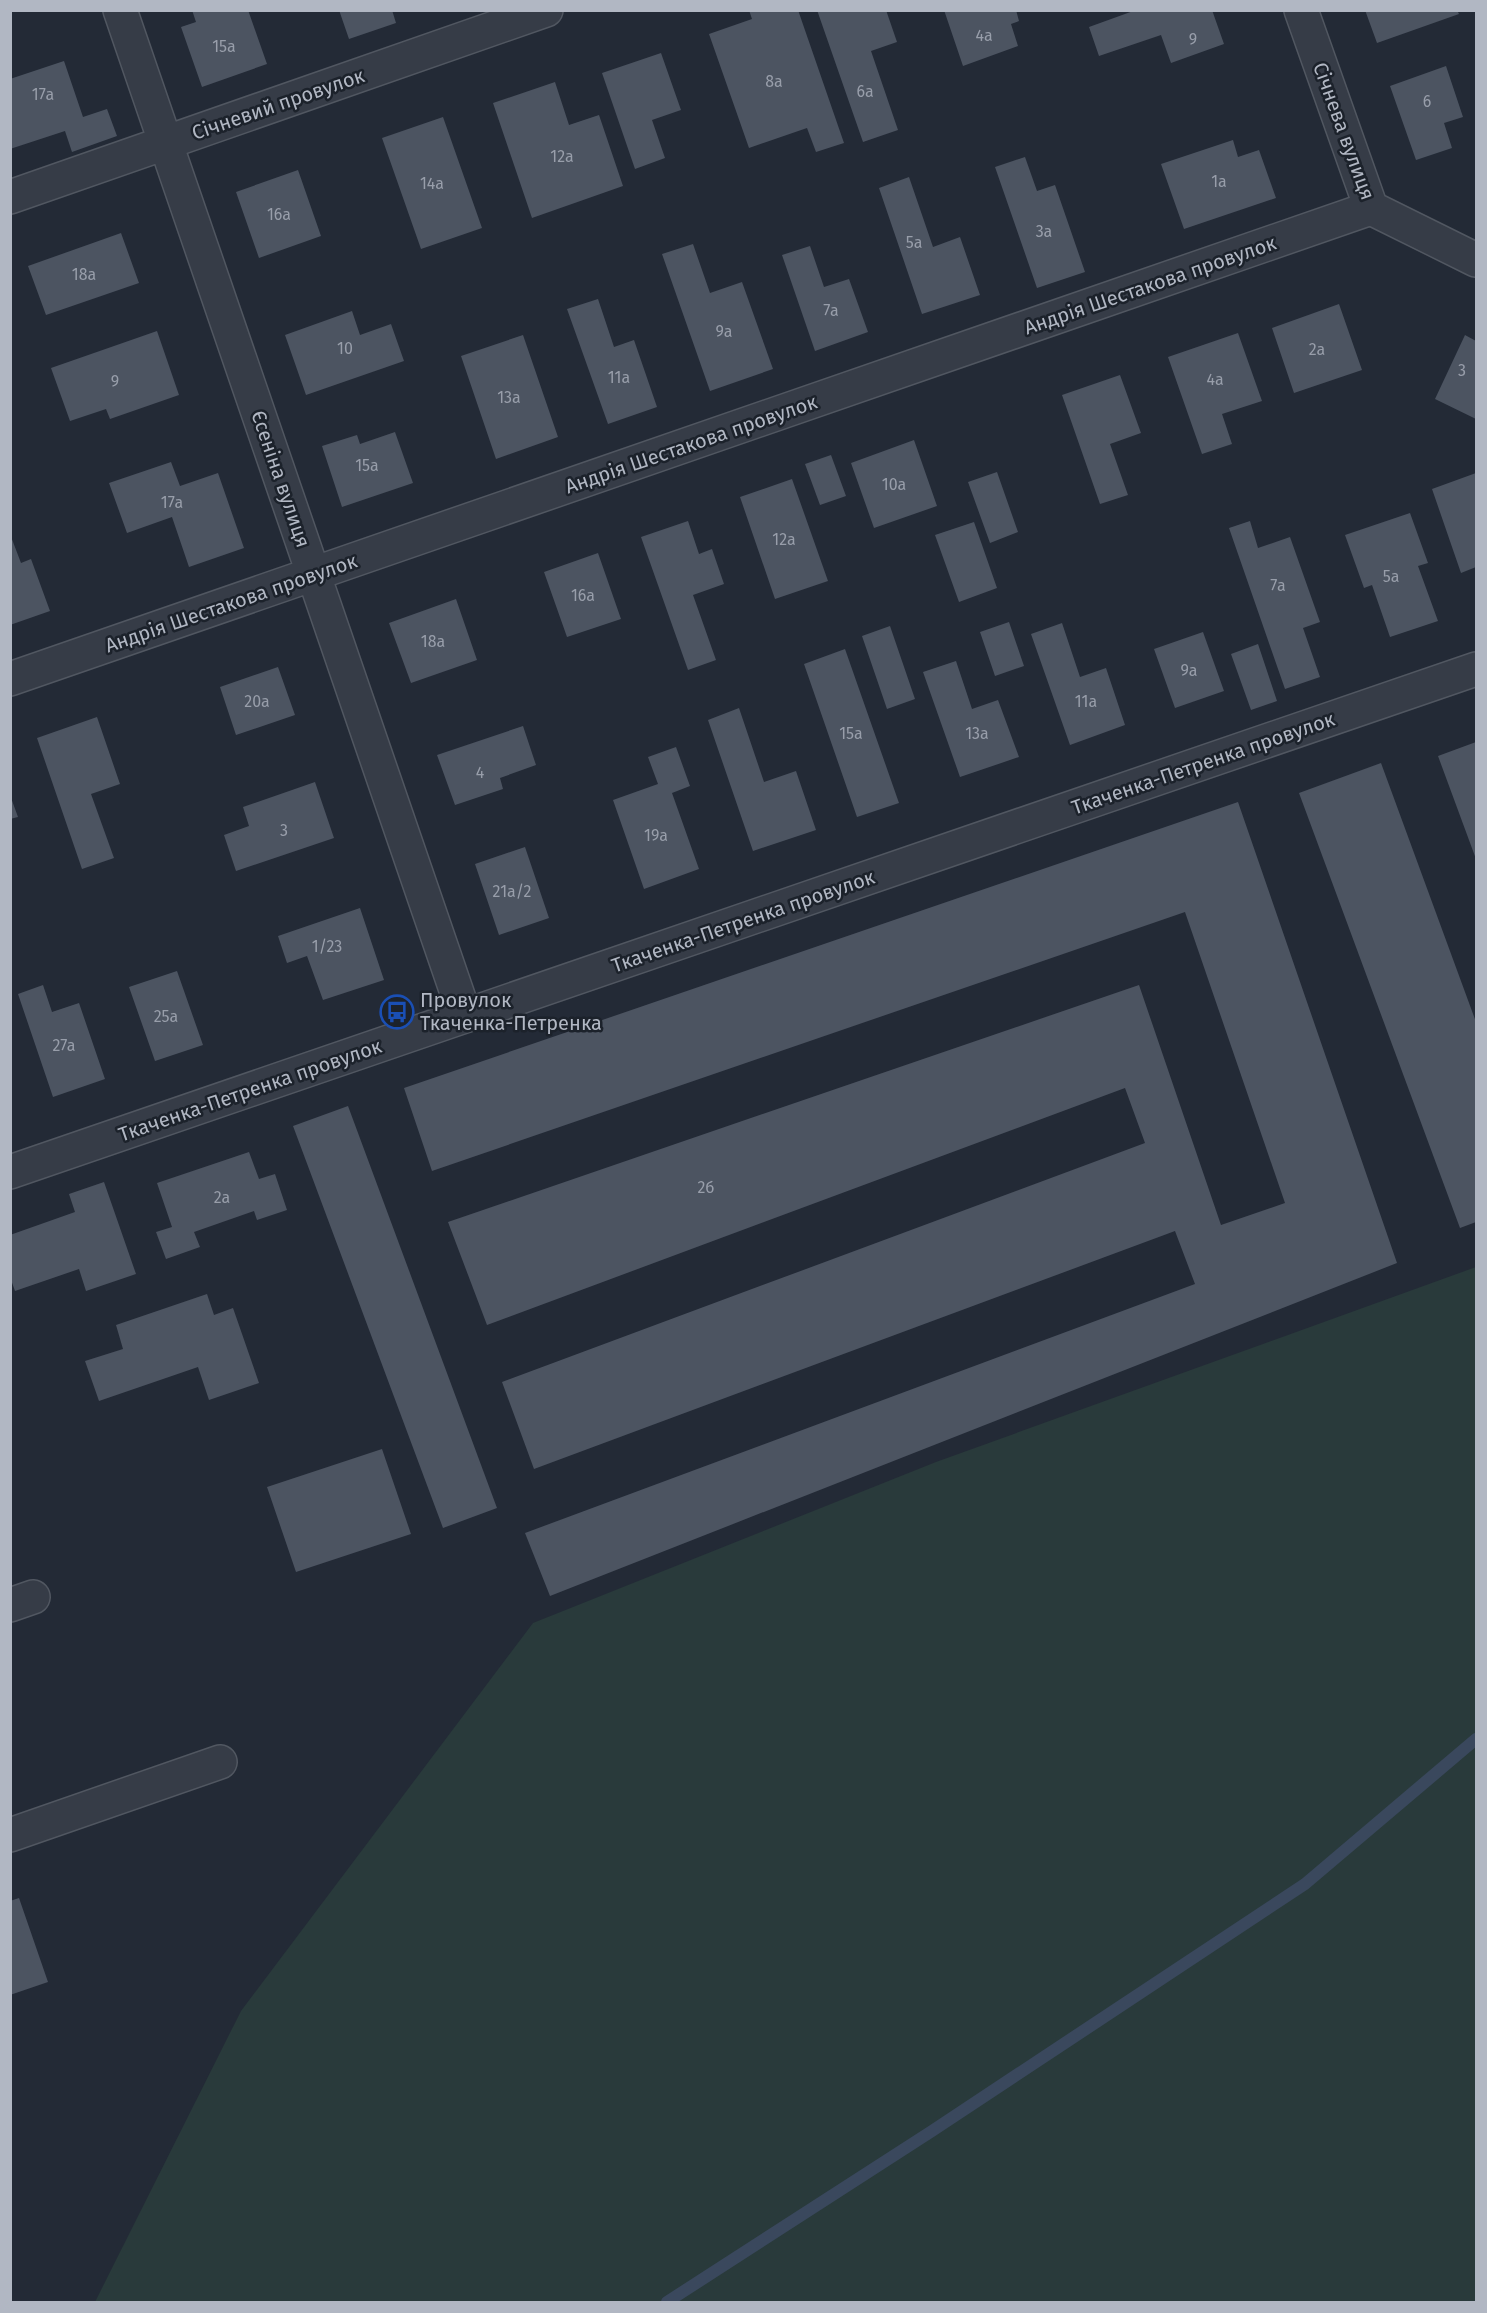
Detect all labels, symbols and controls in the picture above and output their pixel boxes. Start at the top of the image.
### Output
house number: 4а [975,26,993,45]
house number: 9 [1189,30,1197,49]
house number: 15а [212,37,236,56]
street label: Січнева вулиця [1308,59,1380,203]
street label: Січневий провулок [189,63,368,145]
house number: 8а [765,72,783,91]
house number: 6а [856,82,874,101]
house number: 17а [32,85,54,104]
house number: 6 [1423,92,1431,111]
house number: 12а [550,147,574,166]
house number: 1а [1211,172,1227,191]
house number: 14а [420,174,444,193]
house number: 16а [267,205,291,224]
house number: 3а [1036,222,1052,241]
street label: Андрія Шестакова провулок [1021,230,1280,339]
house number: 5а [906,233,922,252]
house number: 18а [72,265,96,284]
house number: 7а [823,301,839,320]
house number: 9а [716,322,732,341]
house number: 10 [337,339,353,358]
house number: 2а [1309,340,1325,359]
house number: 3 [1458,361,1466,380]
house number: 11а [608,368,630,387]
house number: 4а [1206,370,1224,389]
house number: 9 [111,372,119,391]
house number: 13а [497,388,521,407]
street label: Андрія Шестакова провулок [562,389,821,498]
street label: Єсеніна вулиця [246,407,316,551]
house number: 15а [355,456,379,475]
house number: 10а [882,475,906,494]
house number: 17а [161,493,183,512]
house number: 12а [772,530,796,549]
street label: Андрія Шестакова провулок [102,548,361,657]
house number: 5а [1383,567,1399,586]
house number: 7а [1270,576,1286,595]
house number: 16а [571,586,595,605]
house number: 18а [421,632,445,651]
house number: 9а [1181,661,1197,680]
house number: 20а [244,692,270,711]
house number: 11а [1075,692,1097,711]
street label: Ткаченка-Петренка провулок [1068,706,1338,819]
house number: 15а [839,724,863,743]
house number: 13а [965,724,989,743]
house number: 4 [476,763,485,782]
house number: 3 [280,821,288,840]
house number: 19а [644,826,668,845]
street label: Ткаченка-Петренка провулок [608,864,878,977]
house number: 21а/2 [493,882,531,901]
house number: 1/23 [312,937,342,956]
place label: Провулок Ткаченка-Петренка [420,988,602,1035]
bus stop icon: Провулок Ткаченка-Петренка [379,994,415,1030]
house number: 25а [154,1007,178,1026]
street label: Ткаченка-Петренка провулок [115,1033,385,1146]
house number: 27а [52,1036,76,1055]
house number: 2б [697,1178,715,1197]
house number: 2а [214,1188,230,1207]

